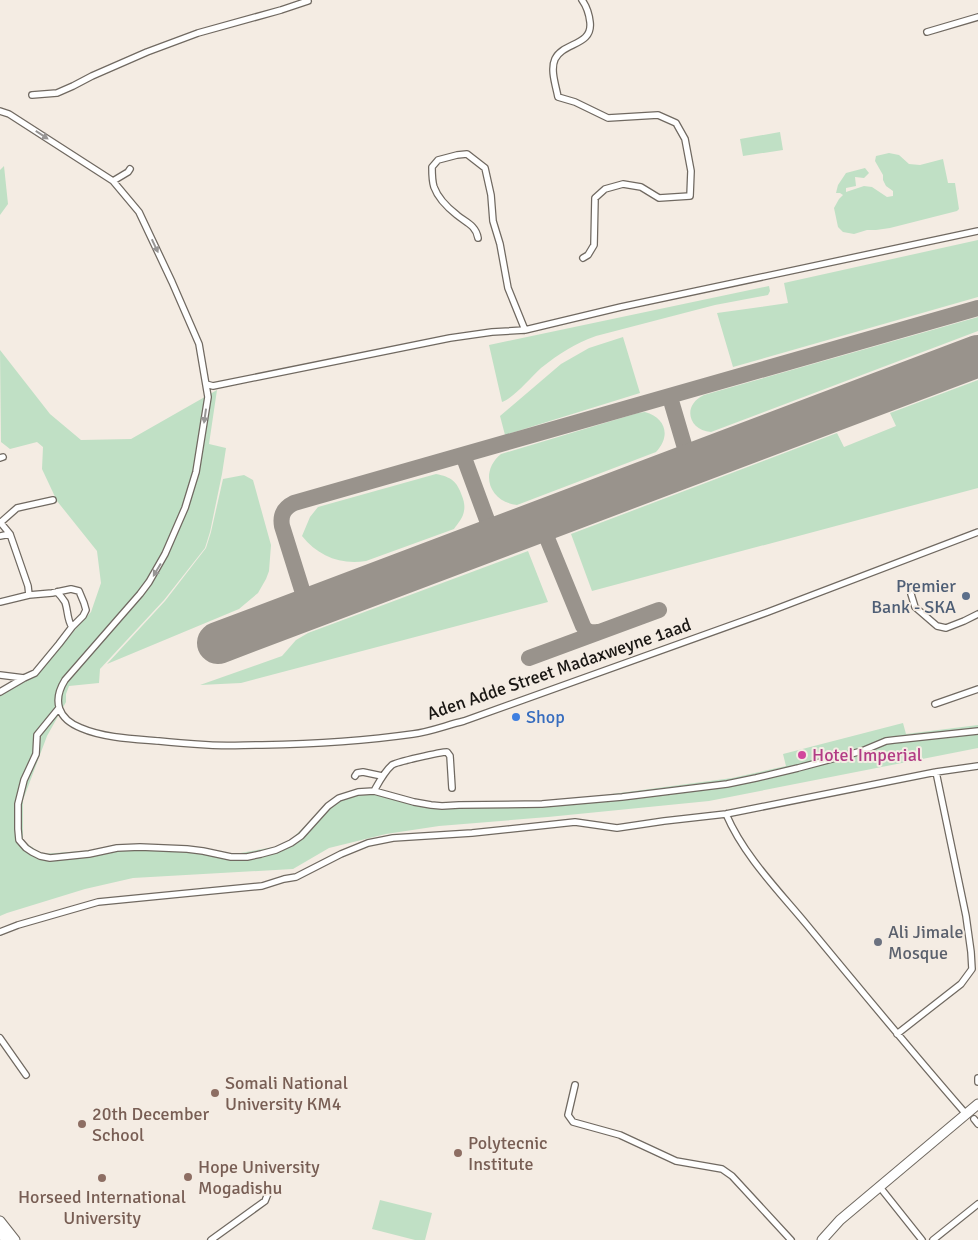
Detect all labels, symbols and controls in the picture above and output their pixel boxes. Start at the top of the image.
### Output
one-way arrow [35,130,49,140]
one-way arrow [151,239,159,253]
one-way arrow [201,408,209,424]
one-way arrow [152,563,161,576]
place label: Premier Bank - SKA [871,575,956,618]
marker: Premier Bank - SKA [960,590,972,602]
street label: Aden Adde Street Madaxweyne 1aad [424,613,694,725]
place label: Shop [526,706,565,728]
marker: Shop [510,711,522,723]
place label: Hotel Imperial [812,744,922,766]
marker: Hotel Imperial [796,749,808,761]
place label: Ali Jimale Mosque [888,921,963,964]
marker: Ali Jimale Mosque [872,936,884,948]
place label: Somali National University KM4 [225,1072,348,1115]
marker: Somali National University KM4 [209,1087,221,1099]
place label: 20th December School [92,1103,209,1146]
marker: 20th December School [76,1118,88,1130]
place label: Polytecnic Institute [468,1132,548,1175]
marker: Polytecnic Institute [452,1147,464,1159]
place label: Hope University Mogadishu [198,1156,320,1199]
marker: Hope University Mogadishu [182,1171,194,1183]
marker: Horseed International University [96,1172,108,1184]
place label: Horseed International University [18,1186,186,1229]

